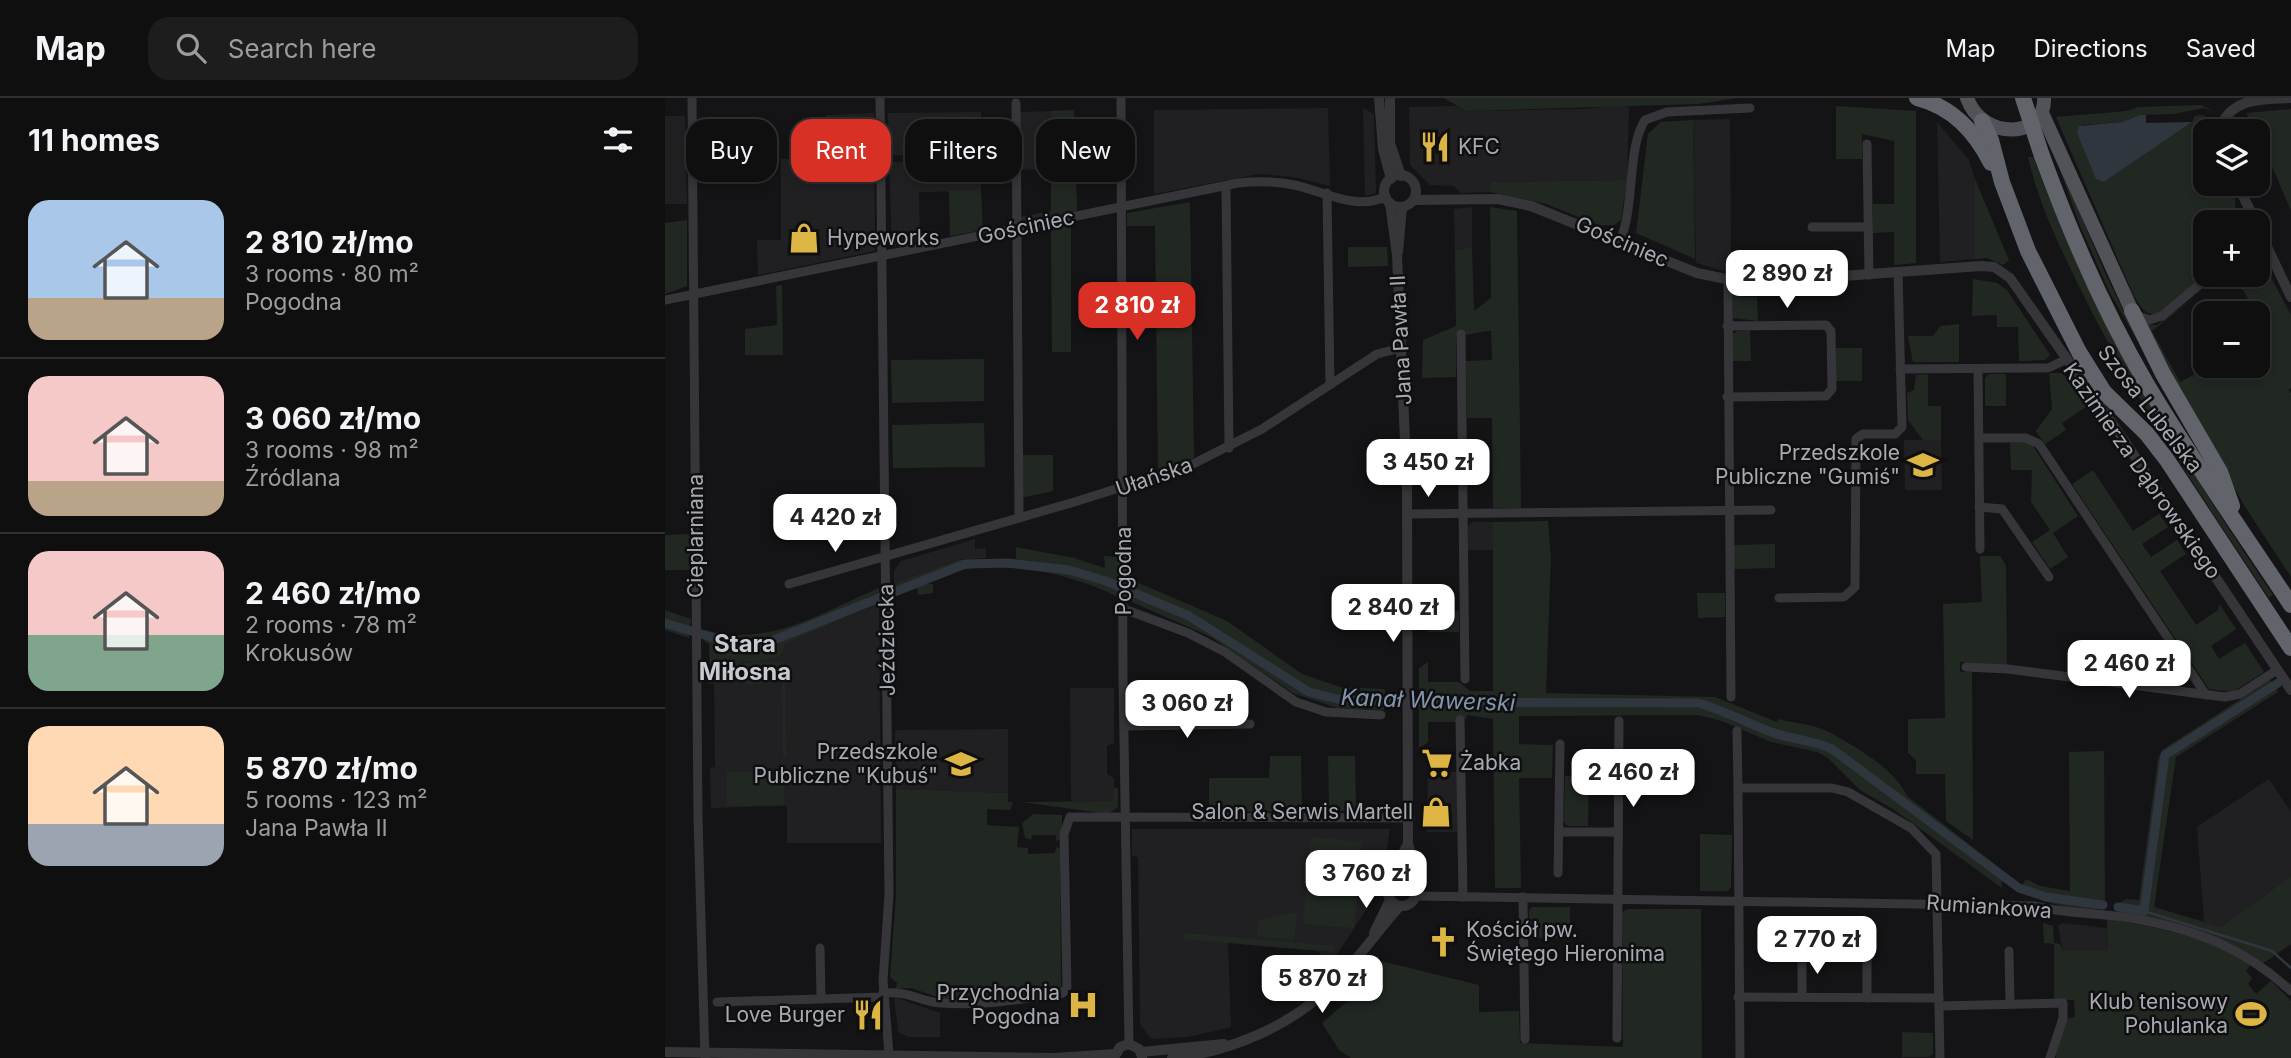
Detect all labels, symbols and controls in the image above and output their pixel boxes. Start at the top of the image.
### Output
search box [148,17,638,80]
text: Map [35,28,106,68]
icon: search [172,29,210,67]
text: Search here [228,33,376,64]
text: Map [1946,34,1995,63]
text: Directions [2033,34,2148,63]
text: Saved [2186,34,2256,63]
chip: Buy [686,119,777,182]
chip: Rent [791,119,891,182]
chip: Filters [905,119,1022,182]
chip: New [1036,119,1135,182]
map controls [2193,119,2270,378]
button: layers [2193,119,2270,196]
icon: filters [599,121,637,159]
text: 11 homes [28,122,160,158]
restaurant icon: KFC [1418,130,1452,164]
place label: KFC [1458,134,1500,159]
street label: Gościniec [975,204,1077,249]
button: + [2193,210,2270,287]
street label: Gościniec [1572,211,1672,272]
shop icon: Hypeworks [787,221,821,255]
text: 2 810 zł/mo [245,224,414,260]
place label: Hypeworks [827,225,939,250]
icon: home [84,228,168,312]
pin: 2 890 zł [1715,250,1859,310]
text: 2 890 zł [1742,259,1832,287]
text: 3 rooms · 80 m² [245,260,419,288]
street label: Jana Pawła II [1385,274,1416,406]
pin: 2 810 zł [1065,282,1209,342]
text: Pogodna [245,288,342,316]
text: 2 810 zł [1094,291,1180,319]
button: − [2193,301,2270,378]
street label: Szosa Lubelska [2093,340,2208,477]
street label: Kazimierza Dąbrowskiego [2058,358,2227,583]
text: 3 060 zł/mo [245,400,421,436]
icon: home [84,404,168,488]
text: 3 rooms · 98 m² [245,436,419,464]
pin: 3 450 zł [1356,440,1500,499]
place label: Przedszkole Publiczne "Gumiś" [1715,440,1900,489]
text: 3 450 zł [1383,448,1473,476]
school or university icon: Przedszkole Publiczne "Gumiś" [1906,448,1940,482]
street label: Ułańska [1112,452,1195,501]
text: Źródlana [245,464,341,492]
street label: Cieplarniana [683,474,708,598]
pin: 4 420 zł [763,494,907,554]
text: 4 420 zł [789,503,881,531]
street label: Pogodna [1111,527,1136,615]
text: 2 460 zł/mo [245,575,421,611]
icon: home [84,579,168,663]
street label: Jeździecka [873,584,900,696]
pin: 2 840 zł [1321,584,1465,644]
text: 2 840 zł [1348,593,1438,621]
text: 2 rooms · 78 m² [245,611,417,639]
district label: Stara Miłosna [699,629,791,686]
text: Krokusów [245,639,353,667]
pin: 2 460 zł [2057,640,2201,700]
text: 2 460 zł [2084,649,2174,677]
pin: 3 060 zł [1115,680,1259,740]
water label: Kanał Wawerski [1340,683,1516,717]
text: 3 060 zł [1141,689,1233,717]
place label: Przedszkole Publiczne "Kubuś" [754,739,938,788]
supermarket icon: Żabka [1420,746,1454,780]
school or university icon: Przedszkole Publiczne "Kubuś" [944,747,978,781]
place label: Żabka [1460,749,1521,775]
text: 5 870 zł/mo [245,750,418,786]
pin: 2 460 zł [1561,750,1705,809]
icon: home [84,754,168,838]
text: 2 460 zł [1588,758,1678,786]
text: 5 rooms · 123 m² [245,786,428,814]
shop icon: Salon & Serwis Martell [1419,795,1453,829]
place label: Salon & Serwis Martell [1191,799,1413,824]
text: Jana Pawła II [245,814,388,842]
pin: 3 760 zł [1294,850,1438,910]
text: 3 760 zł [1322,859,1410,887]
street label: Rumiankowa [1925,890,2053,923]
pin: 2 770 zł [1745,916,1889,976]
place label: Kościół pw. Świętego Hieronima [1466,917,1665,966]
church icon: Kościół pw. Świętego Hieronima [1426,925,1460,959]
text: 2 770 zł [1773,925,1861,953]
pin: 5 870 zł [1250,956,1394,1015]
text: 5 870 zł [1278,964,1366,992]
place label: Przychodnia Pogodna [937,980,1060,1029]
hospital icon: Przychodnia Pogodna [1066,988,1100,1022]
place label: Klub tenisowy Pohulanka [2089,989,2228,1038]
sports icon: Klub tenisowy Pohulanka [2234,997,2268,1031]
restaurant icon: Love Burger [851,998,885,1032]
place label: Love Burger [725,1002,845,1027]

